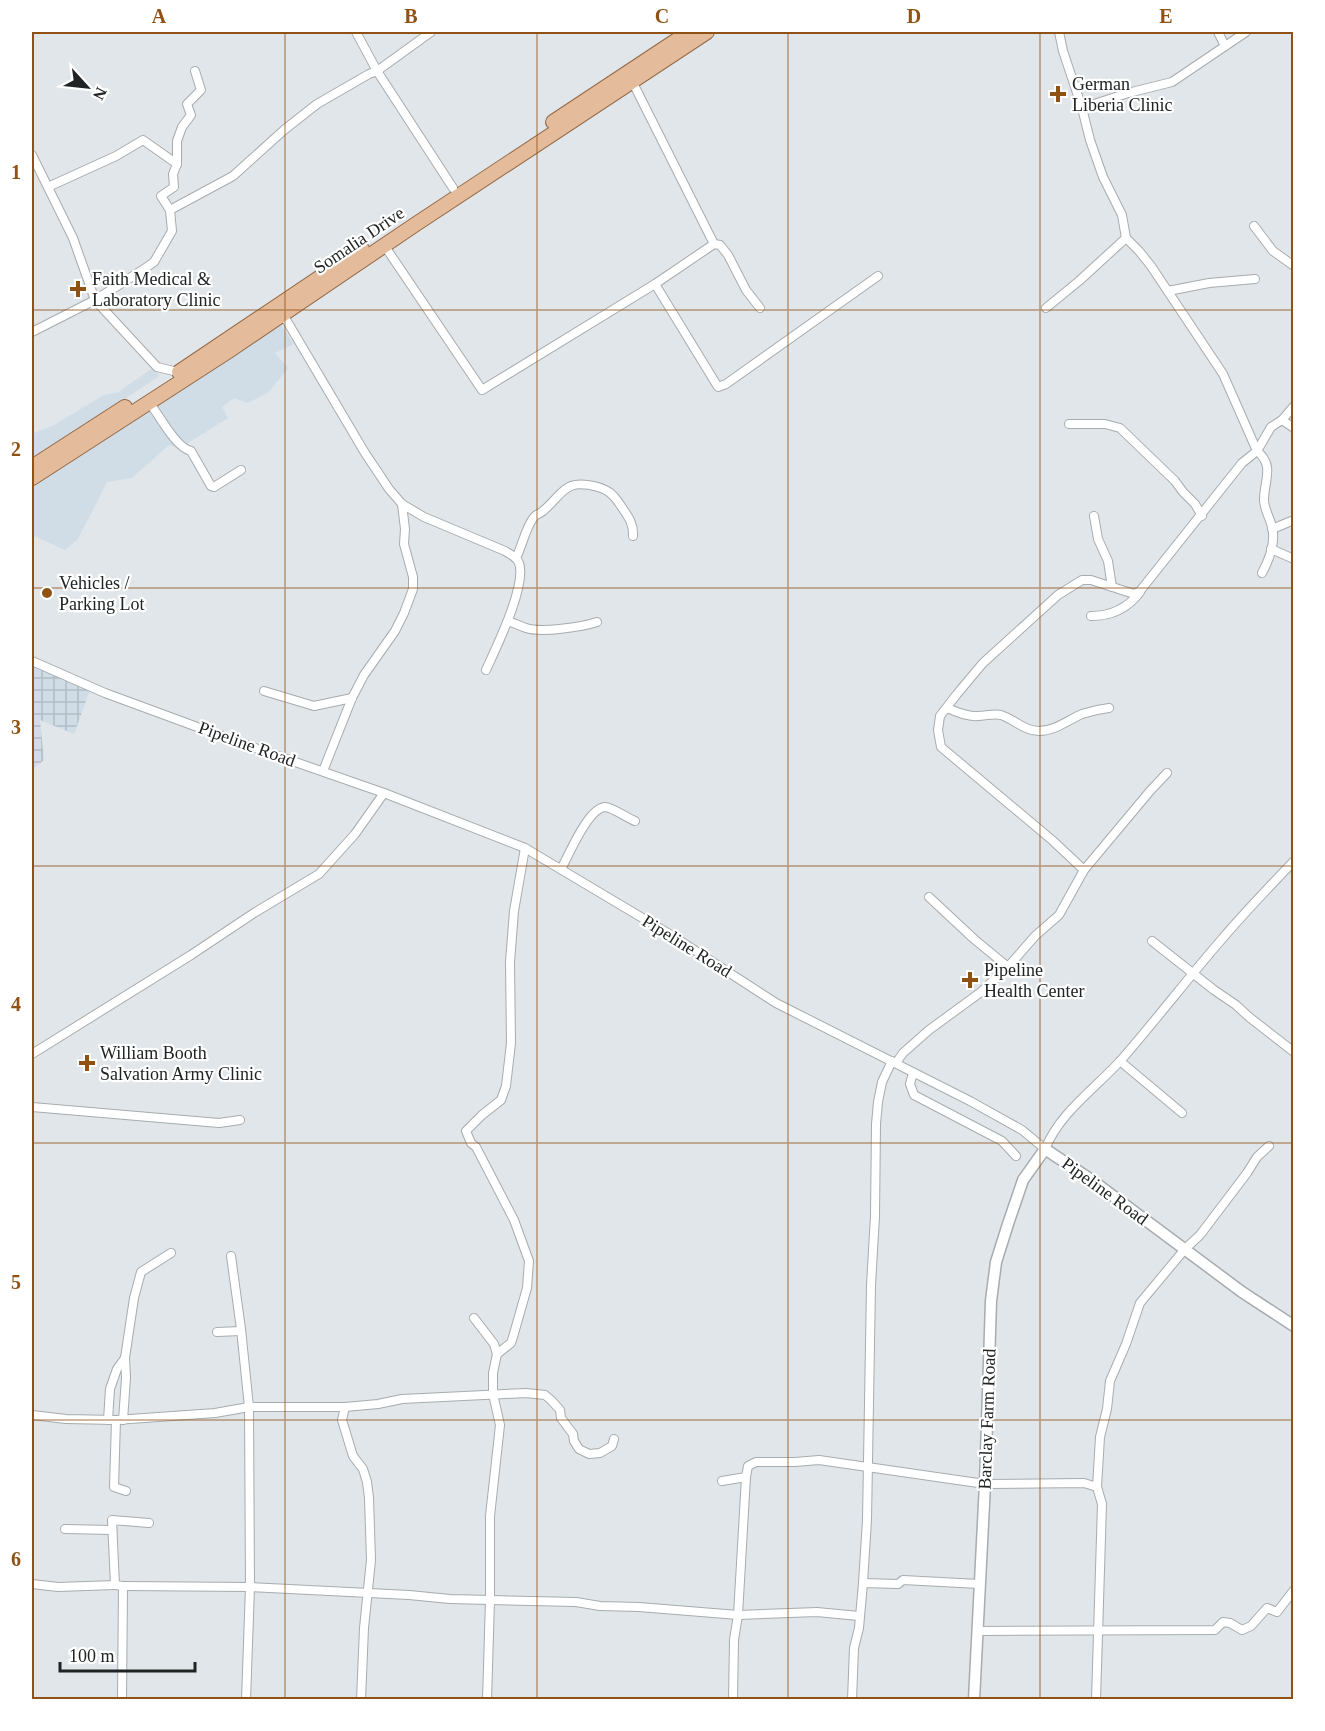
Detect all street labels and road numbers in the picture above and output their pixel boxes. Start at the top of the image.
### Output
street label: Somalia Drive [310,202,408,278]
street label: Pipeline Road [196,717,298,771]
street label: Pipeline Road [639,911,735,981]
street label: Pipeline Road [1058,1153,1152,1229]
street label: Barclay Farm Road [975,1348,999,1490]

